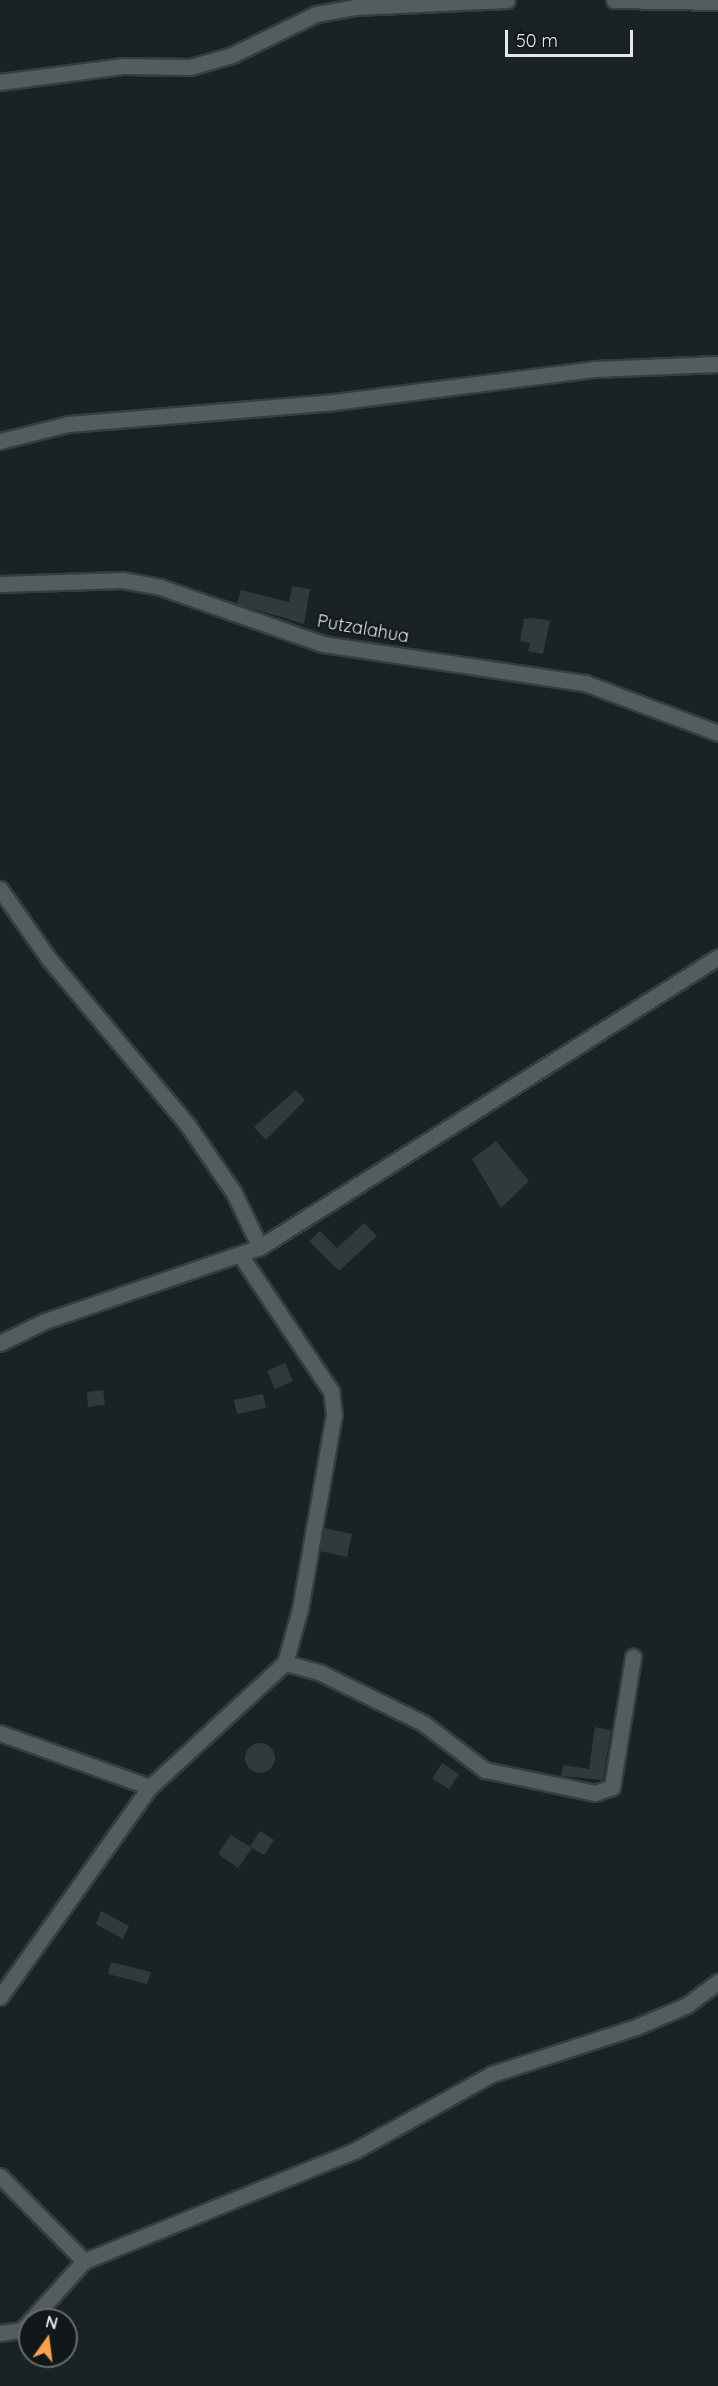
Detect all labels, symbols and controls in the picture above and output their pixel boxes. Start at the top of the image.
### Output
scale bar [508,18,636,56]
text: 50 m [516,29,558,52]
street label: Putzalahua [315,610,411,648]
north arrow [18,2308,78,2368]
text: N [44,2311,60,2334]

